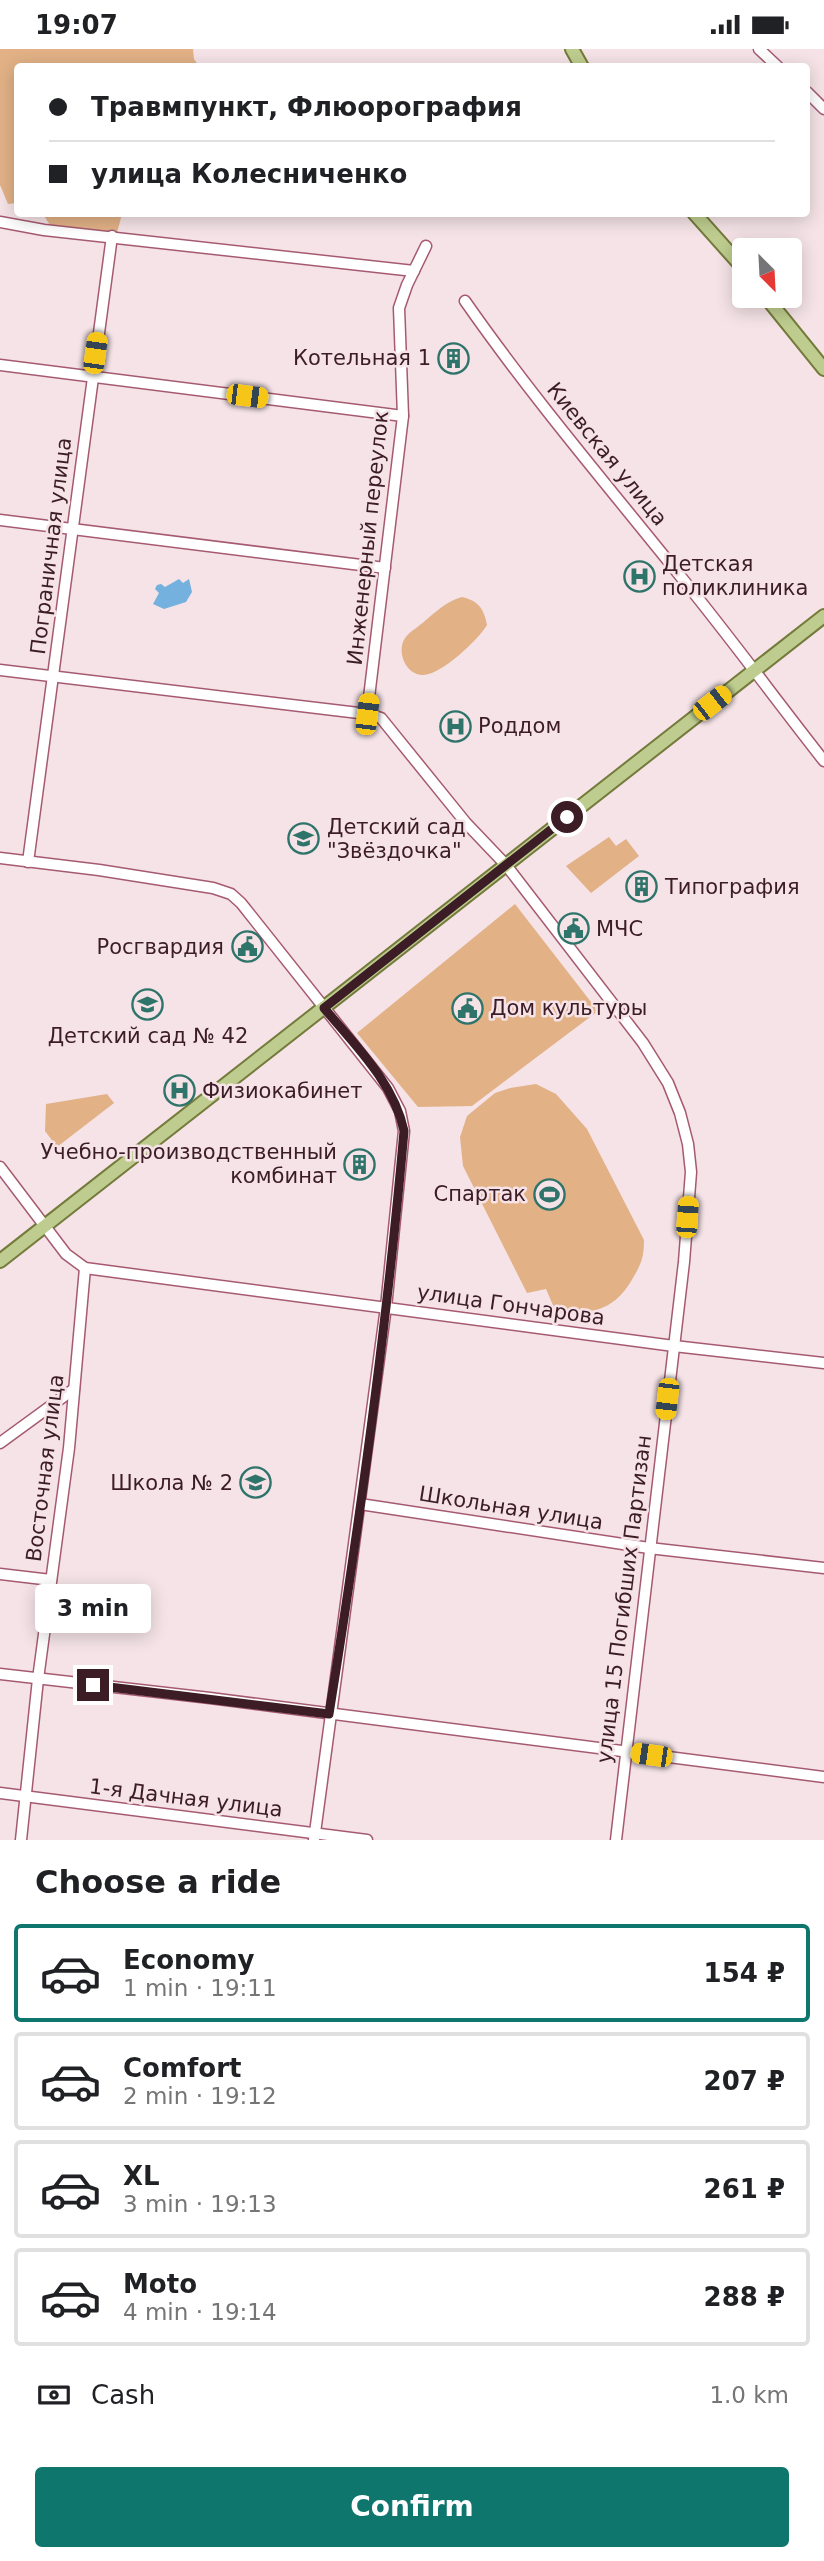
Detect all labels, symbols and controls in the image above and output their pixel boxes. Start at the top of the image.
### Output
text: 19:07 [35,10,118,40]
text: Травмпункт, Флюорография [91,92,522,122]
text: улица Колесниченко [91,159,407,189]
north arrow [732,238,802,308]
map controls [732,238,802,308]
car [82,331,109,375]
building icon: Котельная 1 [437,341,471,375]
place label: Котельная 1 [293,346,431,370]
street label: Киевская улица [542,378,672,530]
car [225,383,270,409]
street label: Инженерный переулок [343,409,393,667]
street label: Пограничная улица [26,436,76,656]
place label: Детская поликлиника [662,552,808,600]
hospital icon: Детская поликлиника [622,559,656,593]
car [689,682,736,724]
car [355,692,380,736]
hospital icon: Роддом [438,709,472,743]
place label: Роддом [478,714,561,738]
route start [551,801,583,833]
place label: Детский сад "Звёздочка" [327,815,466,863]
school or university icon: Детский сад "Звёздочка" [287,822,321,856]
building icon: Типография [625,870,659,904]
place label: Типография [664,875,800,899]
public building icon: МЧС [556,912,590,946]
place label: МЧС [596,917,643,941]
public building icon: Росгвардия [230,930,264,964]
place label: Росгвардия [97,935,224,959]
school or university icon: Детский сад № 42 [131,987,165,1021]
public building icon: Дом культуры [450,991,484,1025]
place label: Дом культуры [490,996,647,1020]
place label: Детский сад № 42 [48,1024,248,1048]
hospital icon: Физиокабинет [162,1074,196,1108]
place label: Физиокабинет [202,1079,362,1103]
place label: Учебно-производственный комбинат [41,1140,337,1188]
building icon: Учебно-производственный комбинат [343,1147,377,1181]
sports icon: Спартак [532,1177,566,1211]
place label: Спартак [434,1182,526,1206]
car [676,1195,699,1239]
street label: улица Гончарова [416,1280,606,1330]
street label: Восточная улица [22,1373,68,1563]
car [655,1377,680,1421]
street label: улица 15 Погибших Партизан [592,1433,656,1765]
school or university icon: Школа № 2 [239,1466,273,1500]
place label: Школа № 2 [110,1471,233,1495]
street label: Школьная улица [417,1482,605,1534]
callout: 3 min [35,1583,151,1633]
text: 3 min [57,1595,129,1621]
route end [77,1669,109,1701]
car [629,1742,674,1768]
street label: 1-я Дачная улица [88,1774,284,1822]
text: Choose a ride [35,1863,281,1901]
icon: car [39,1942,102,2005]
text: Economy [123,1945,254,1975]
text: 154 ₽ [704,1958,785,1988]
text: 1 min · 19:11 [123,1975,277,2001]
icon: car [39,2050,102,2113]
text: Comfort [123,2053,241,2083]
text: 207 ₽ [704,2066,785,2096]
text: 2 min · 19:12 [123,2083,277,2109]
icon: car [39,2158,102,2221]
text: XL [123,2161,160,2191]
text: 261 ₽ [704,2174,785,2204]
text: 3 min · 19:13 [123,2191,277,2217]
icon: car [39,2266,102,2329]
text: Moto [123,2269,197,2299]
text: 288 ₽ [704,2282,785,2312]
text: 4 min · 19:14 [123,2299,277,2325]
icon: cash [35,2376,73,2414]
text: Cash [91,2380,155,2410]
text: 1.0 km [709,2382,789,2408]
button: Confirm [35,2467,789,2547]

